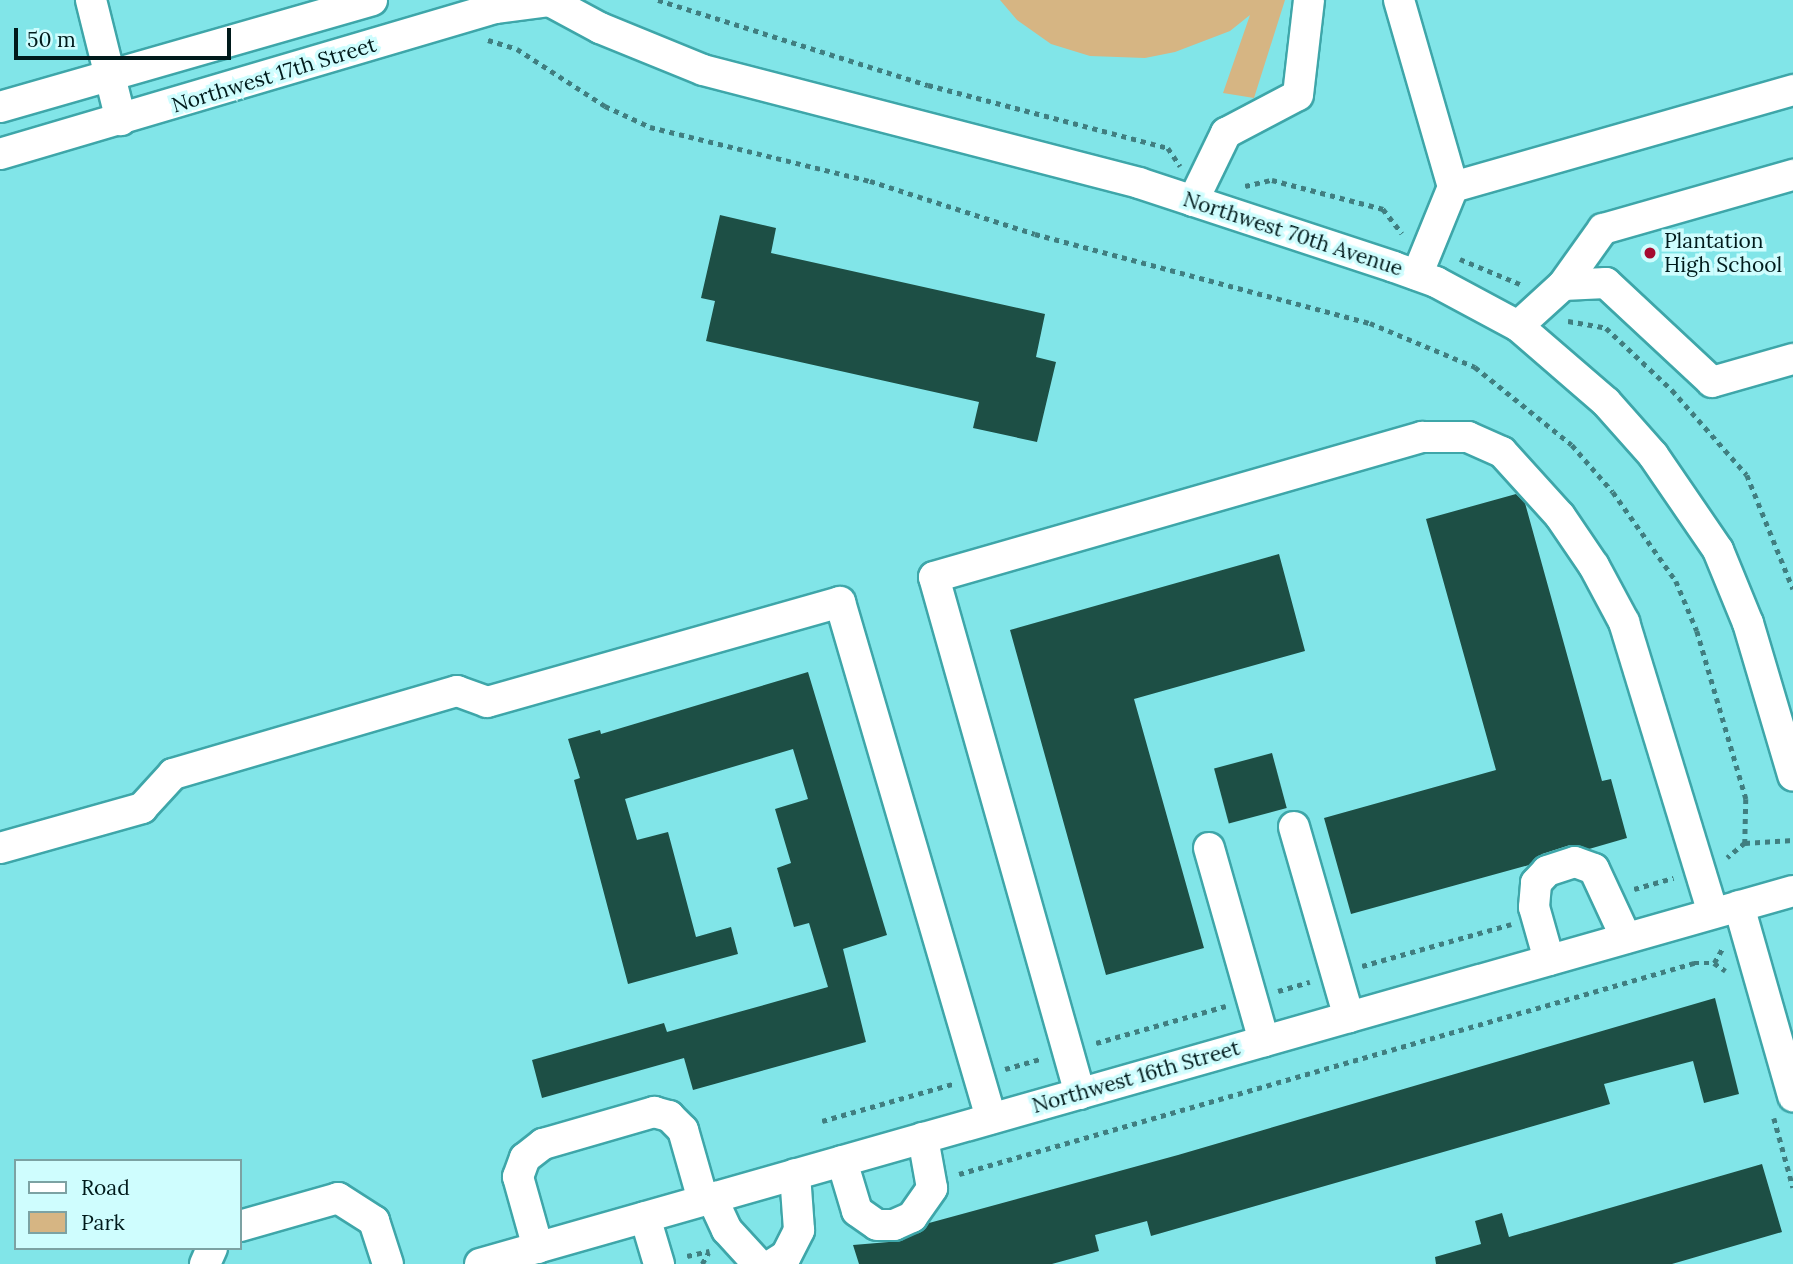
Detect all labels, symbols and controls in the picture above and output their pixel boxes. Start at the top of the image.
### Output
scale bar [18,14,234,58]
text: 50 m [27,26,76,53]
street label: Northwest 17th Street [169,32,379,118]
street label: Northwest 70th Avenue [1180,187,1406,281]
place label: Plantation High School [1664,228,1782,278]
marker: Plantation High School [1642,245,1658,261]
street label: Northwest 16th Street [1029,1035,1243,1119]
legend [14,1159,242,1250]
text: Road [81,1174,130,1201]
text: Park [81,1209,125,1236]

